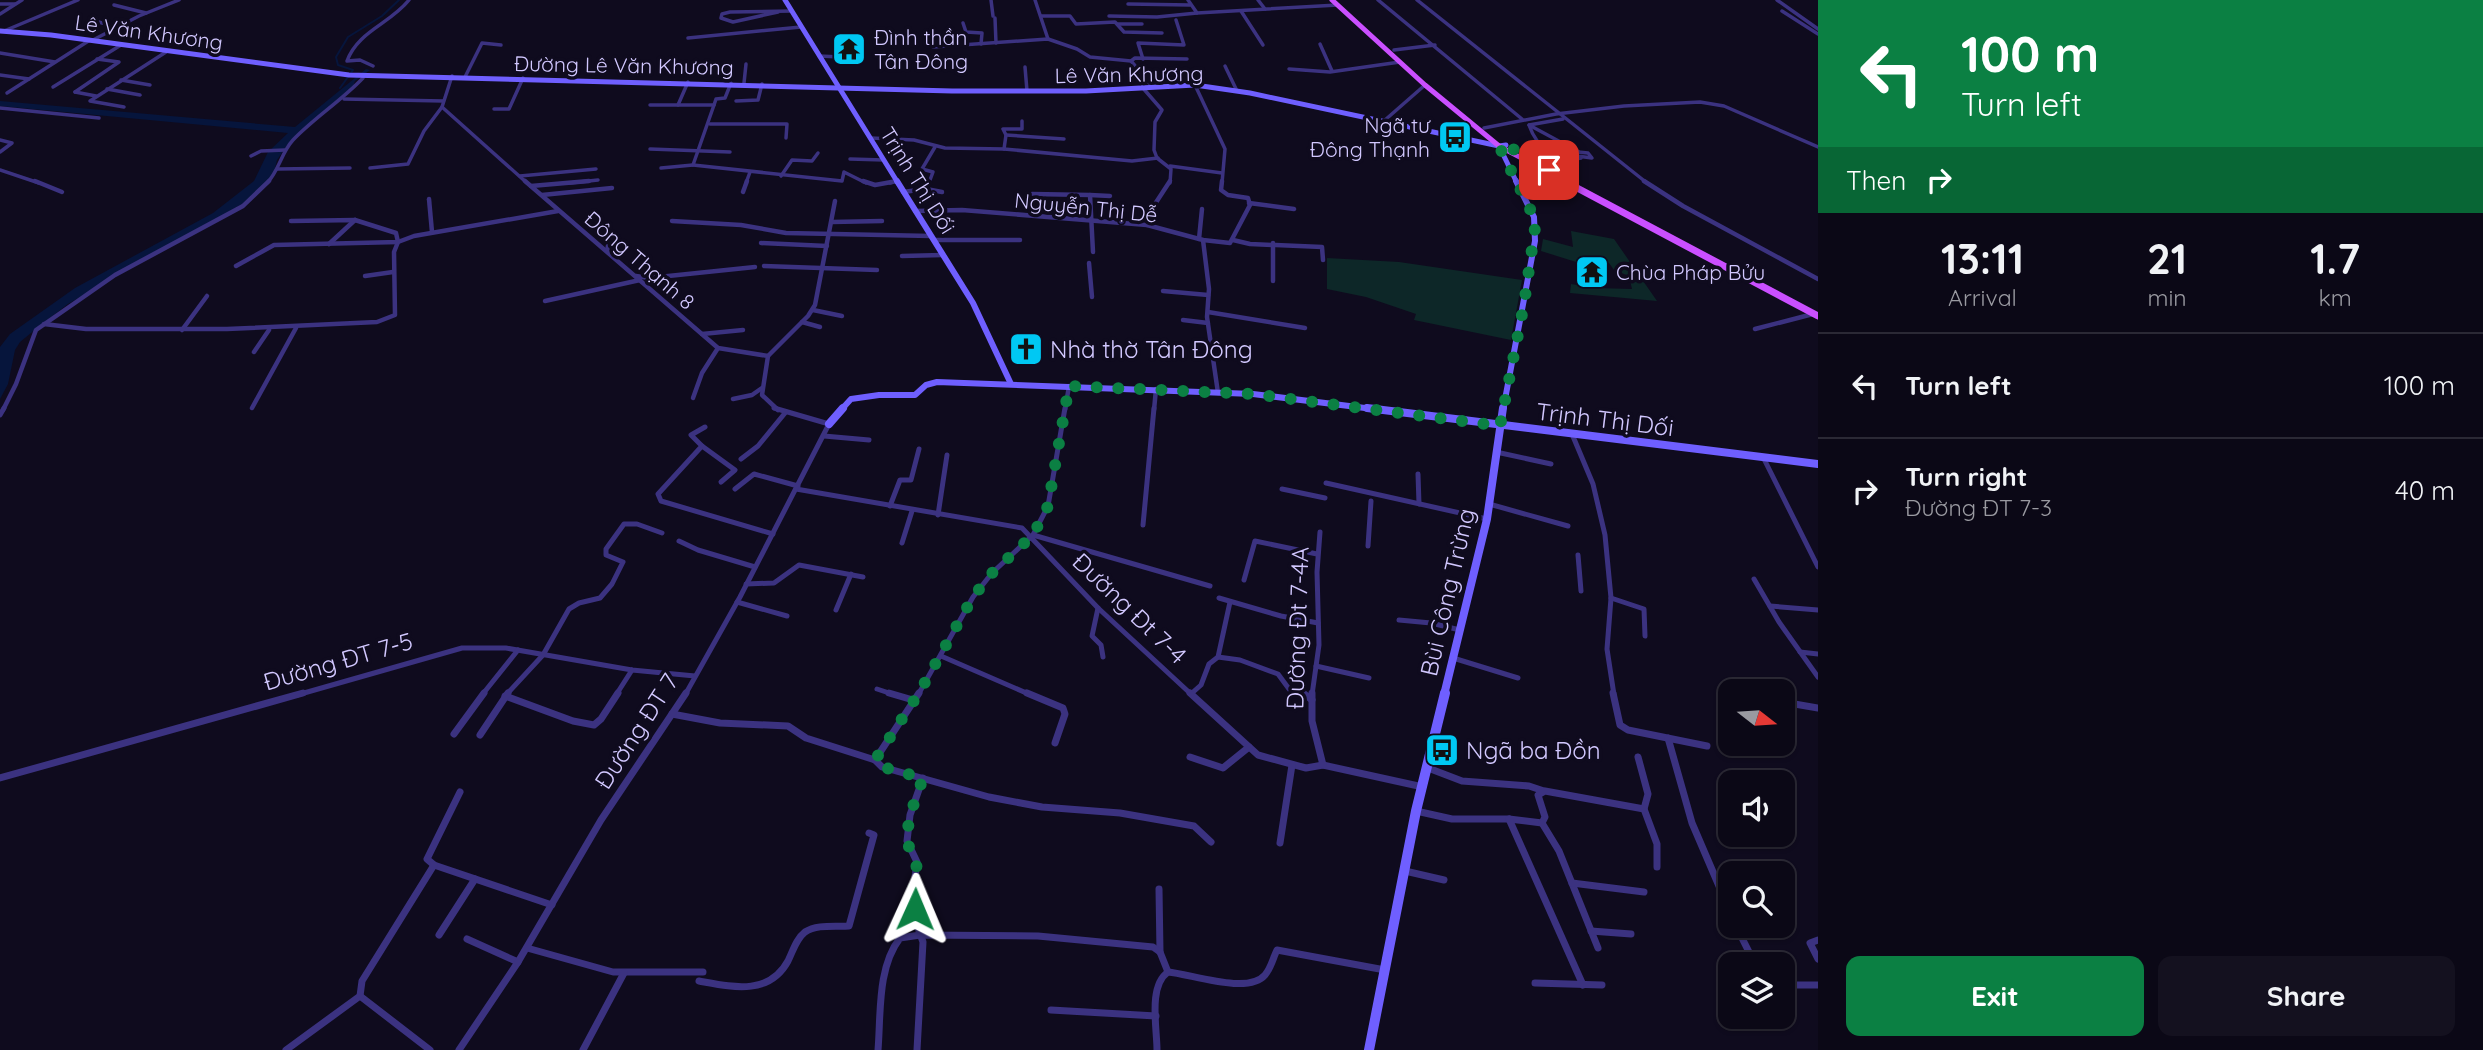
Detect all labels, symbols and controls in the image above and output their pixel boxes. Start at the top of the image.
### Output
street label: Lê Văn Khương [73,9,225,55]
text: 100 m [1961,23,2099,84]
place label: Đình thần Tân Đông [874,24,968,74]
icon: left [1846,28,1937,119]
temple icon: Đình thần Tân Đông [830,30,868,68]
street label: Đường Lê Văn Khương [514,50,734,80]
street label: Lê Văn Khương [1054,60,1204,88]
text: Turn left [1961,84,2082,124]
place label: Ngã tư Đông Thạnh [1310,112,1431,162]
bus stop icon: Ngã tư Đông Thạnh [1436,118,1474,156]
street label: Trịnh Thị Dối [875,122,961,238]
pin [1519,140,1579,200]
icon: arrive [1530,151,1568,189]
icon: right [1920,161,1958,199]
text: Then [1846,164,1906,197]
street label: Nguyễn Thị Dễ [1013,187,1159,227]
street label: Đông Thạnh 8 [580,205,700,315]
text: 13:11 [1941,232,2024,285]
text: 21 [2147,232,2187,285]
text: 1.7 [2310,232,2360,285]
temple icon: Chùa Pháp Bửu [1573,253,1611,291]
place label: Chùa Pháp Bửu [1616,259,1765,285]
text: Arrival [1948,283,2017,312]
text: min [2147,283,2187,312]
text: km [2318,283,2352,312]
church icon: Nhà thờ Tân Đông [1007,330,1045,368]
place label: Nhà thờ Tân Đông [1050,334,1253,364]
icon: left [1846,367,1884,405]
text: Turn left [1905,369,2012,402]
text: 100 m [2384,369,2455,402]
street label: Trịnh Thị Dối [1535,396,1675,442]
text: Turn right [1905,460,2027,493]
icon: right [1846,472,1884,510]
text: 40 m [2395,474,2455,507]
text: Đường ĐT 7-3 [1905,493,2052,522]
street label: Bùi Công Trừng [1413,505,1481,679]
street label: Đường Đt 7-4 [1067,546,1193,670]
street label: Đường Đt 7-4A [1279,546,1315,710]
street label: Đường ĐT 7-5 [260,625,416,697]
street label: Đường ĐT 7 [588,668,684,794]
north arrow [1718,679,1796,756]
map controls [1718,679,1795,1029]
bus stop icon: Ngã ba Đồn [1423,731,1461,769]
place label: Ngã ba Đồn [1466,735,1601,765]
button: sound [1718,770,1795,847]
button: search [1718,861,1795,938]
position arrow [878,872,952,946]
button: layers [1718,952,1795,1029]
button: Exit [1846,956,2144,1036]
button: Share [2158,956,2455,1036]

